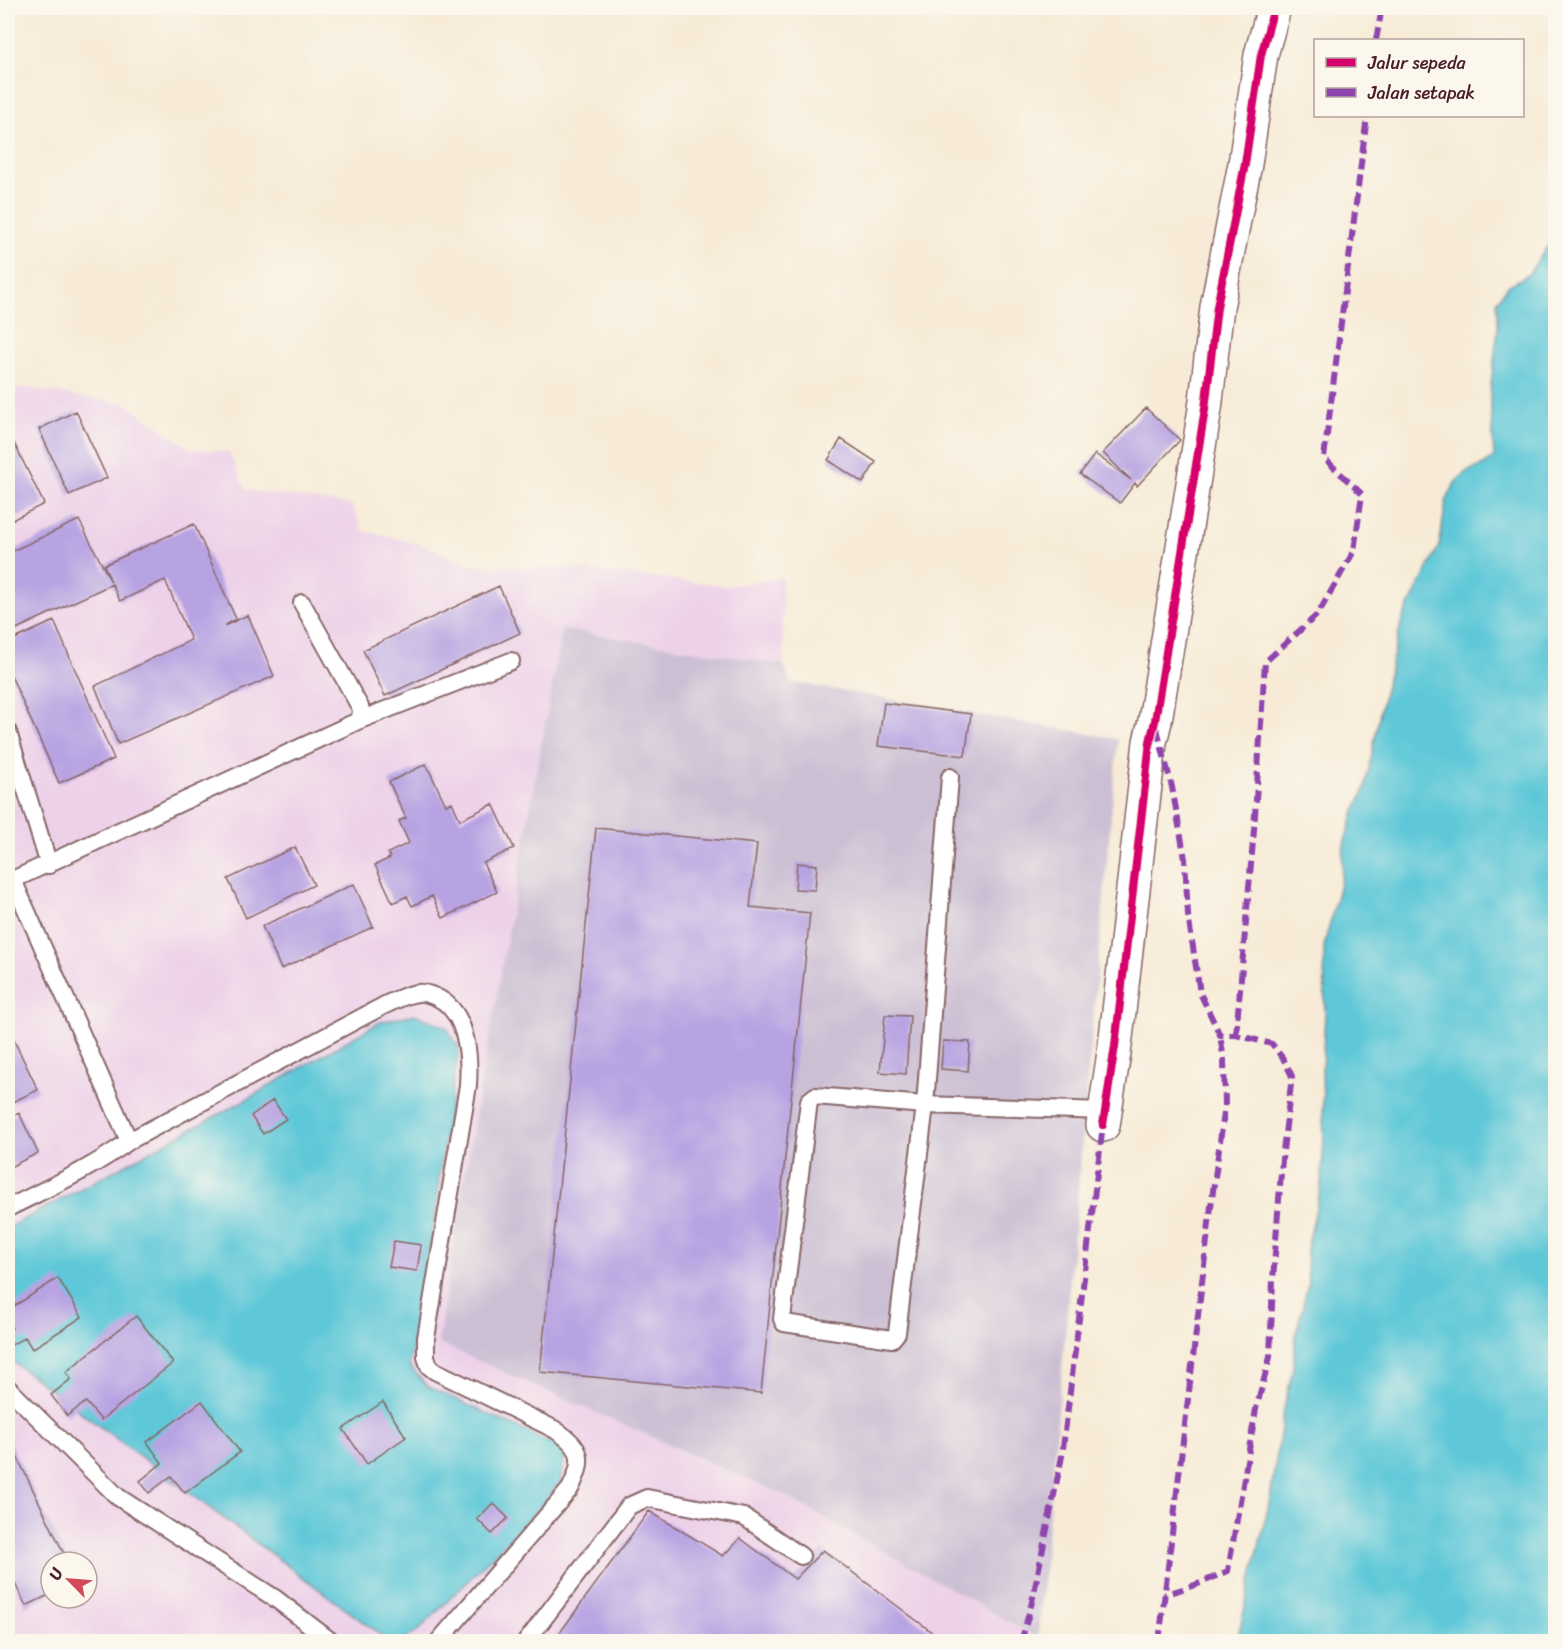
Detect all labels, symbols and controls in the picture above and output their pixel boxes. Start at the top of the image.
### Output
legend [1314,39,1524,117]
text: Jalur sepeda [1367,47,1467,79]
text: Jalan setapak [1367,77,1475,109]
north arrow [39,1550,99,1610]
text: U [40,1562,72,1585]

